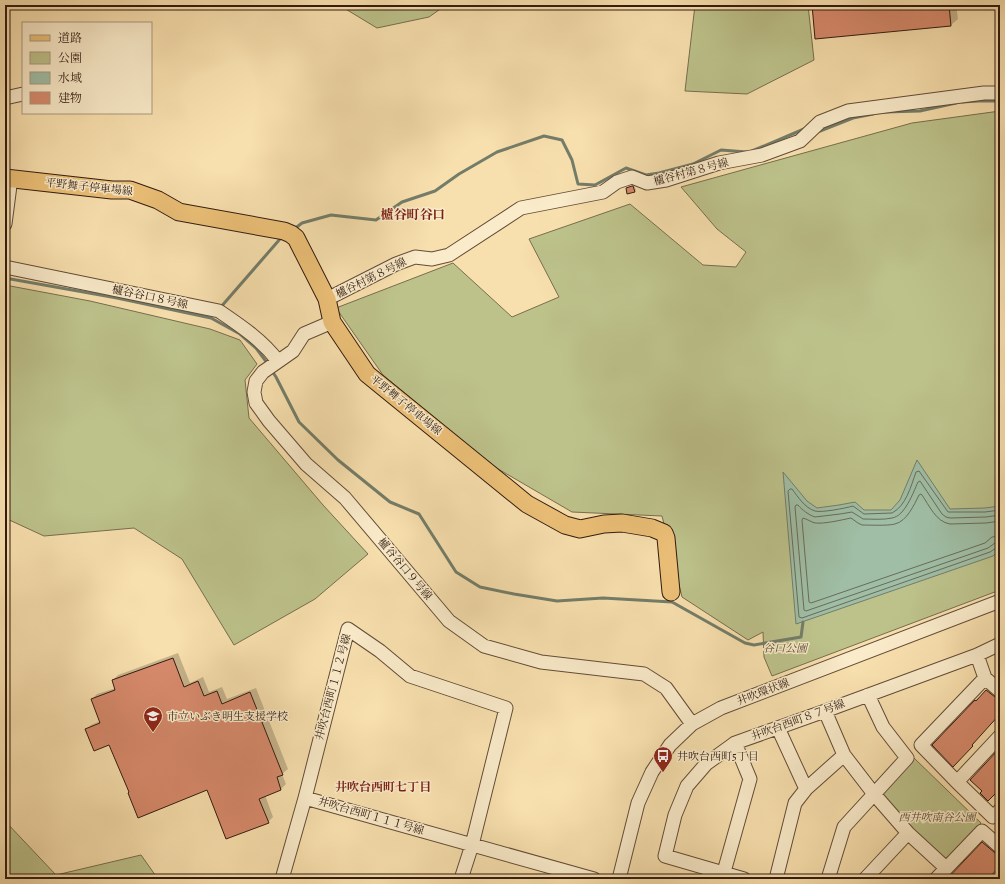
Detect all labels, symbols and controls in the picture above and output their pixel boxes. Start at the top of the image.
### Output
legend [22,22,152,114]
text: 道路 [58,30,82,46]
text: 公園 [58,50,82,66]
text: 水域 [58,70,82,86]
text: 建物 [58,90,82,106]
street label: 櫨谷村第８号線 [652,155,730,189]
street label: 平野舞子停車場線 [44,175,134,199]
district label: 櫨谷町谷口 [380,206,446,223]
street label: 櫨谷村第８号線 [333,254,409,302]
street label: 櫨谷谷口８号線 [111,282,189,312]
street label: 平野舞子停車場線 [367,371,445,439]
street label: 櫨谷谷口９号線 [375,535,435,603]
street label: 井吹台西町１１２号線 [312,632,354,742]
park label: 谷口公園 [763,641,809,656]
street label: 井吹環状線 [735,675,791,709]
street label: 井吹台西町８７号線 [749,696,847,744]
school or university icon: 市立いぶき明生支援学校 [142,705,164,733]
place label: 市立いぶき明生支援学校 [167,709,288,724]
bus stop icon: 井吹台西町5丁目 [652,745,674,773]
place label: 井吹台西町5丁目 [677,749,759,764]
district label: 井吹台西町七丁目 [335,779,431,795]
street label: 井吹台西町１１１号線 [316,794,426,838]
park label: 西井吹南谷公園 [899,810,977,825]

